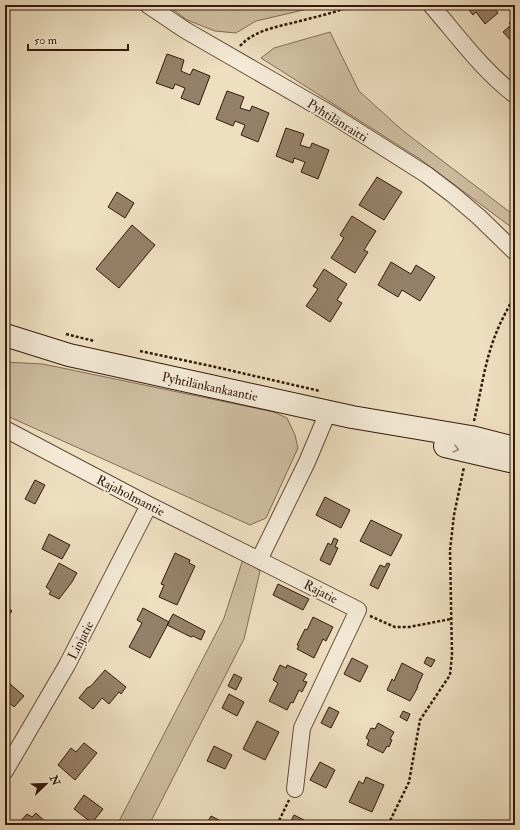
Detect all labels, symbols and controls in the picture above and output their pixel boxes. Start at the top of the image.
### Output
scale bar [28,26,128,52]
text: 50 m [34,33,58,48]
street label: Pyhtilänraitti [304,96,371,147]
street label: Pyhtilänkankaantie [160,369,260,406]
one-way arrow [453,444,459,452]
street label: Rajaholmantie [94,472,168,520]
street label: Rajatie [301,577,341,607]
street label: Linjatie [64,618,98,662]
north arrow [26,764,66,804]
text: N [46,772,63,788]

